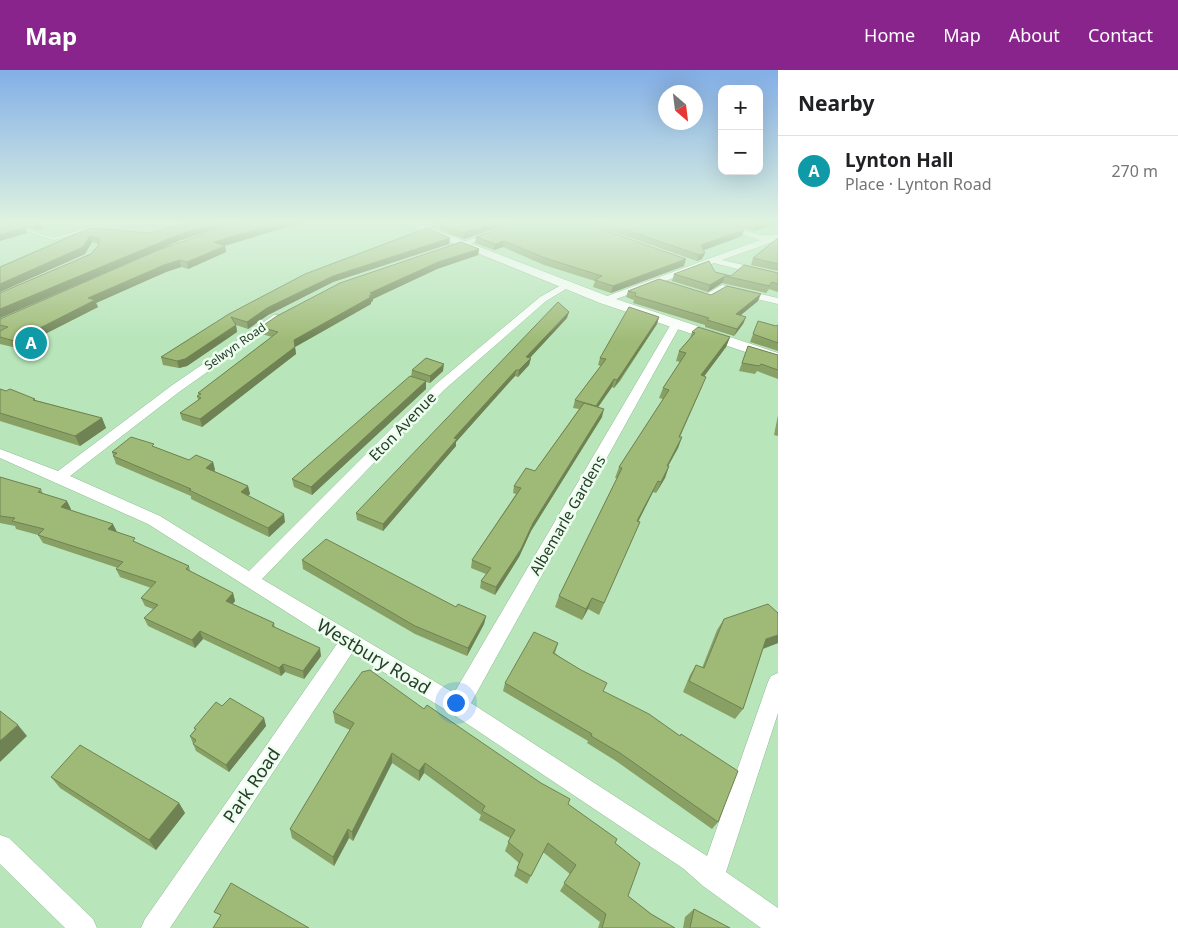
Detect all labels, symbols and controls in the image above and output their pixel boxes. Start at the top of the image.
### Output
text: Map [25,19,77,52]
text: Home [864,23,915,47]
text: Map [943,23,981,47]
text: About [1009,23,1060,47]
text: Contact [1088,23,1153,47]
north arrow [658,85,703,130]
map controls [718,85,763,175]
button: + [718,85,763,130]
text: Nearby [798,89,874,117]
button: − [718,130,763,175]
text: Lynton Hall [845,147,953,173]
text: A [808,160,820,182]
text: 270 m [1111,160,1158,182]
text: Place · Lynton Road [845,173,991,195]
street label: Selwyn Road [201,319,269,373]
pin: A [15,324,47,362]
street label: Eton Avenue [364,387,440,465]
street label: Albemarle Gardens [524,451,610,579]
street label: Westbury Road [313,613,435,699]
your location [443,690,469,716]
street label: Park Road [217,743,285,827]

